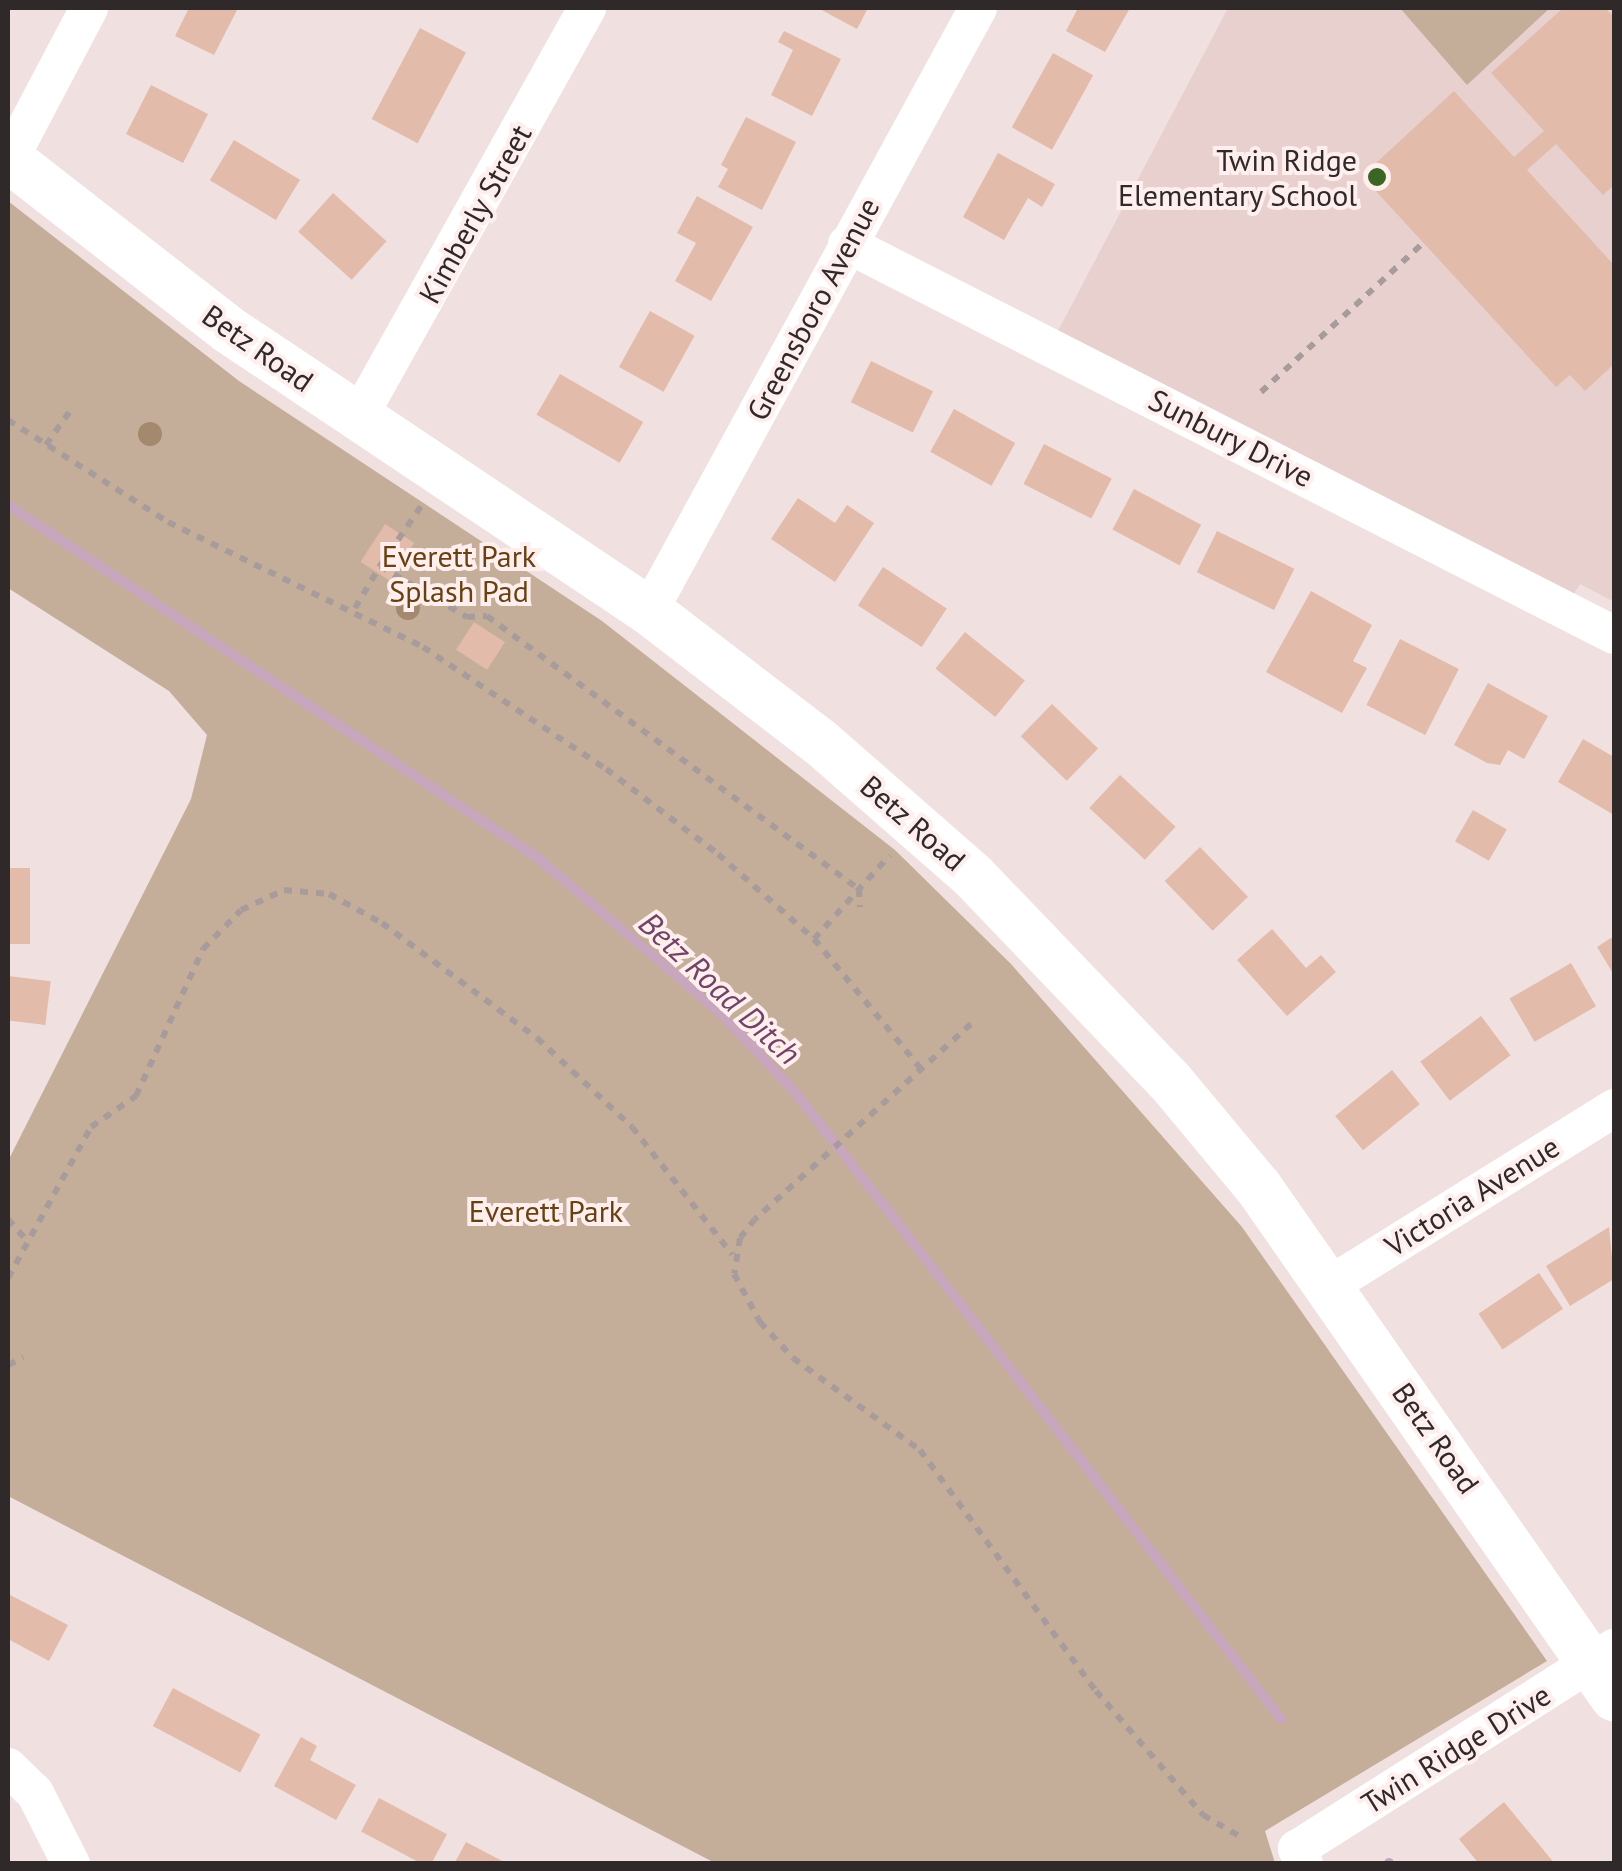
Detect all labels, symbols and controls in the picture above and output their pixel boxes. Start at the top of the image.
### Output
street label: Kimberly Street [411,118,539,310]
place label: Twin Ridge Elementary School [1117,142,1357,212]
marker: Twin Ridge Elementary School [1366,166,1388,188]
street label: Greensboro Avenue [739,191,887,427]
street label: Betz Road [195,297,321,399]
street label: Sunbury Drive [1143,381,1319,495]
park label: Everett Park Splash Pad [382,538,536,608]
street label: Betz Road [853,767,973,879]
water label: Betz Road Ditch [631,903,809,1073]
street label: Victoria Avenue [1378,1128,1566,1264]
park label: Everett Park [469,1193,623,1229]
street label: Betz Road [1385,1375,1487,1501]
street label: Twin Ridge Drive [1355,1677,1557,1821]

